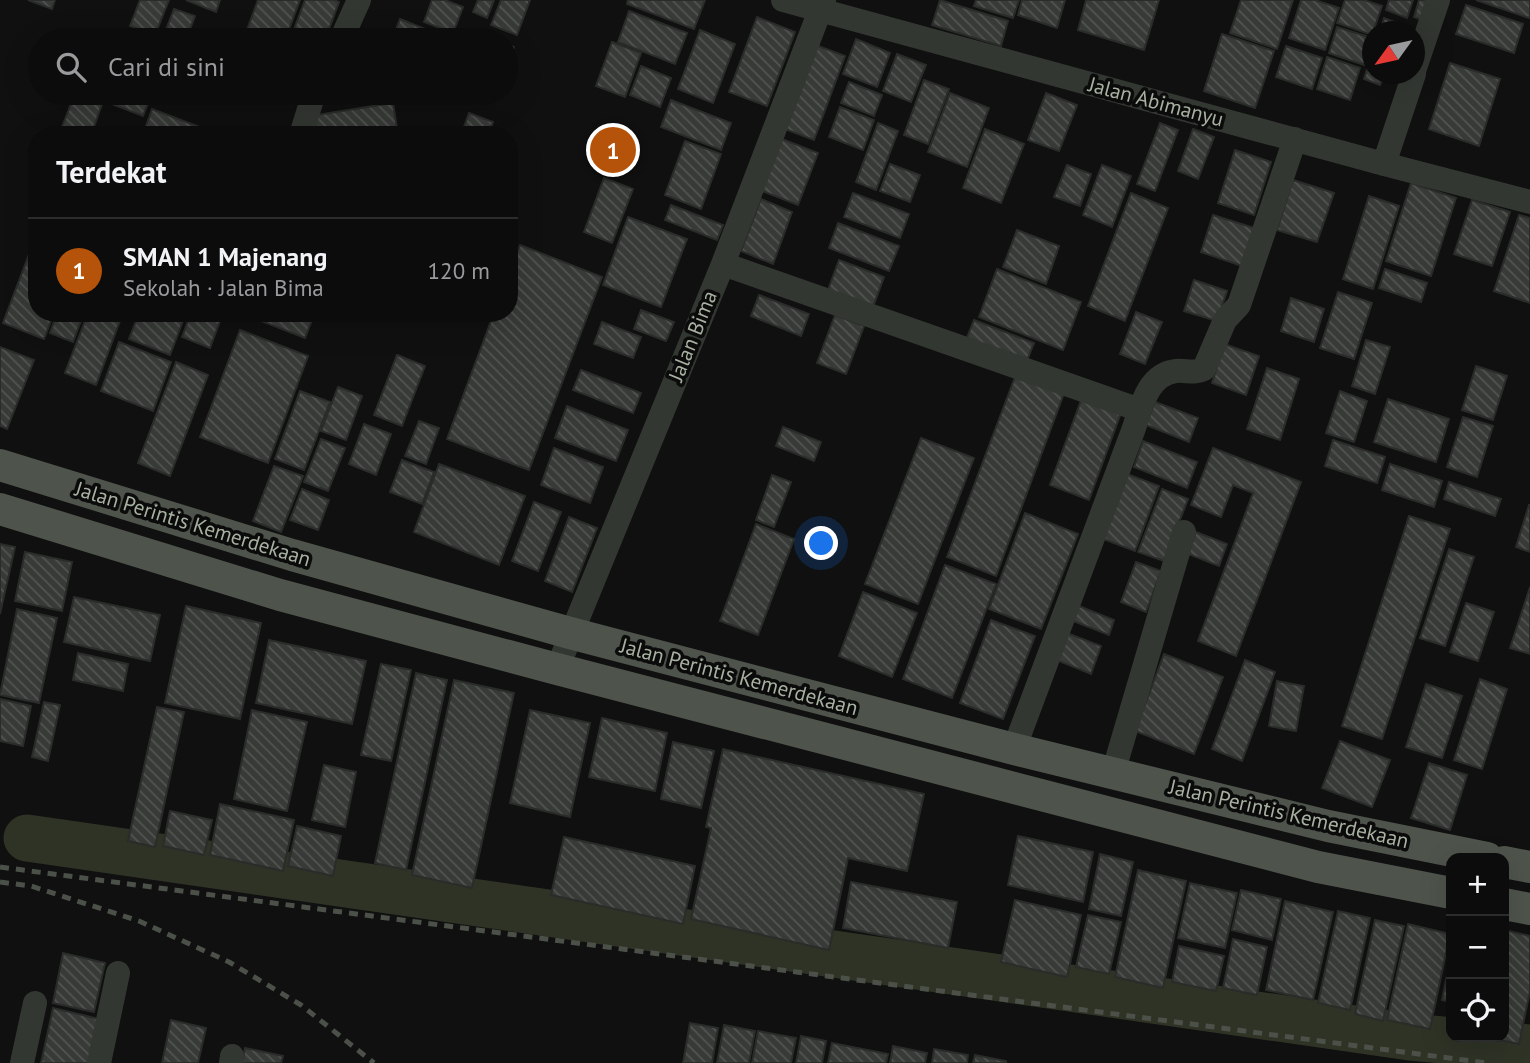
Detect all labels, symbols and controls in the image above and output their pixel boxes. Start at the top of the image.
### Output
north arrow [1362,21,1425,84]
search box [28,28,518,105]
icon: search [52,48,90,86]
text: Cari di sini [108,50,225,83]
street label: Jalan Abimanyu [1085,70,1227,133]
pin: 1 [590,124,636,176]
text: Terdekat [56,152,166,191]
text: SMAN 1 Majenang [123,240,327,273]
text: 1 [72,256,86,285]
text: 120 m [428,256,490,285]
text: Sekolah · Jalan Bima [123,273,324,302]
street label: Jalan Bima [662,286,723,386]
street label: Jalan Perintis Kemerdekaan [71,475,314,572]
your location [804,526,838,560]
street label: Jalan Perintis Kemerdekaan [616,632,861,721]
street label: Jalan Perintis Kemerdekaan [1166,773,1411,854]
map controls [1446,853,1509,1042]
button: + [1446,853,1509,916]
button: − [1446,916,1509,979]
button: locate [1446,979,1509,1042]

